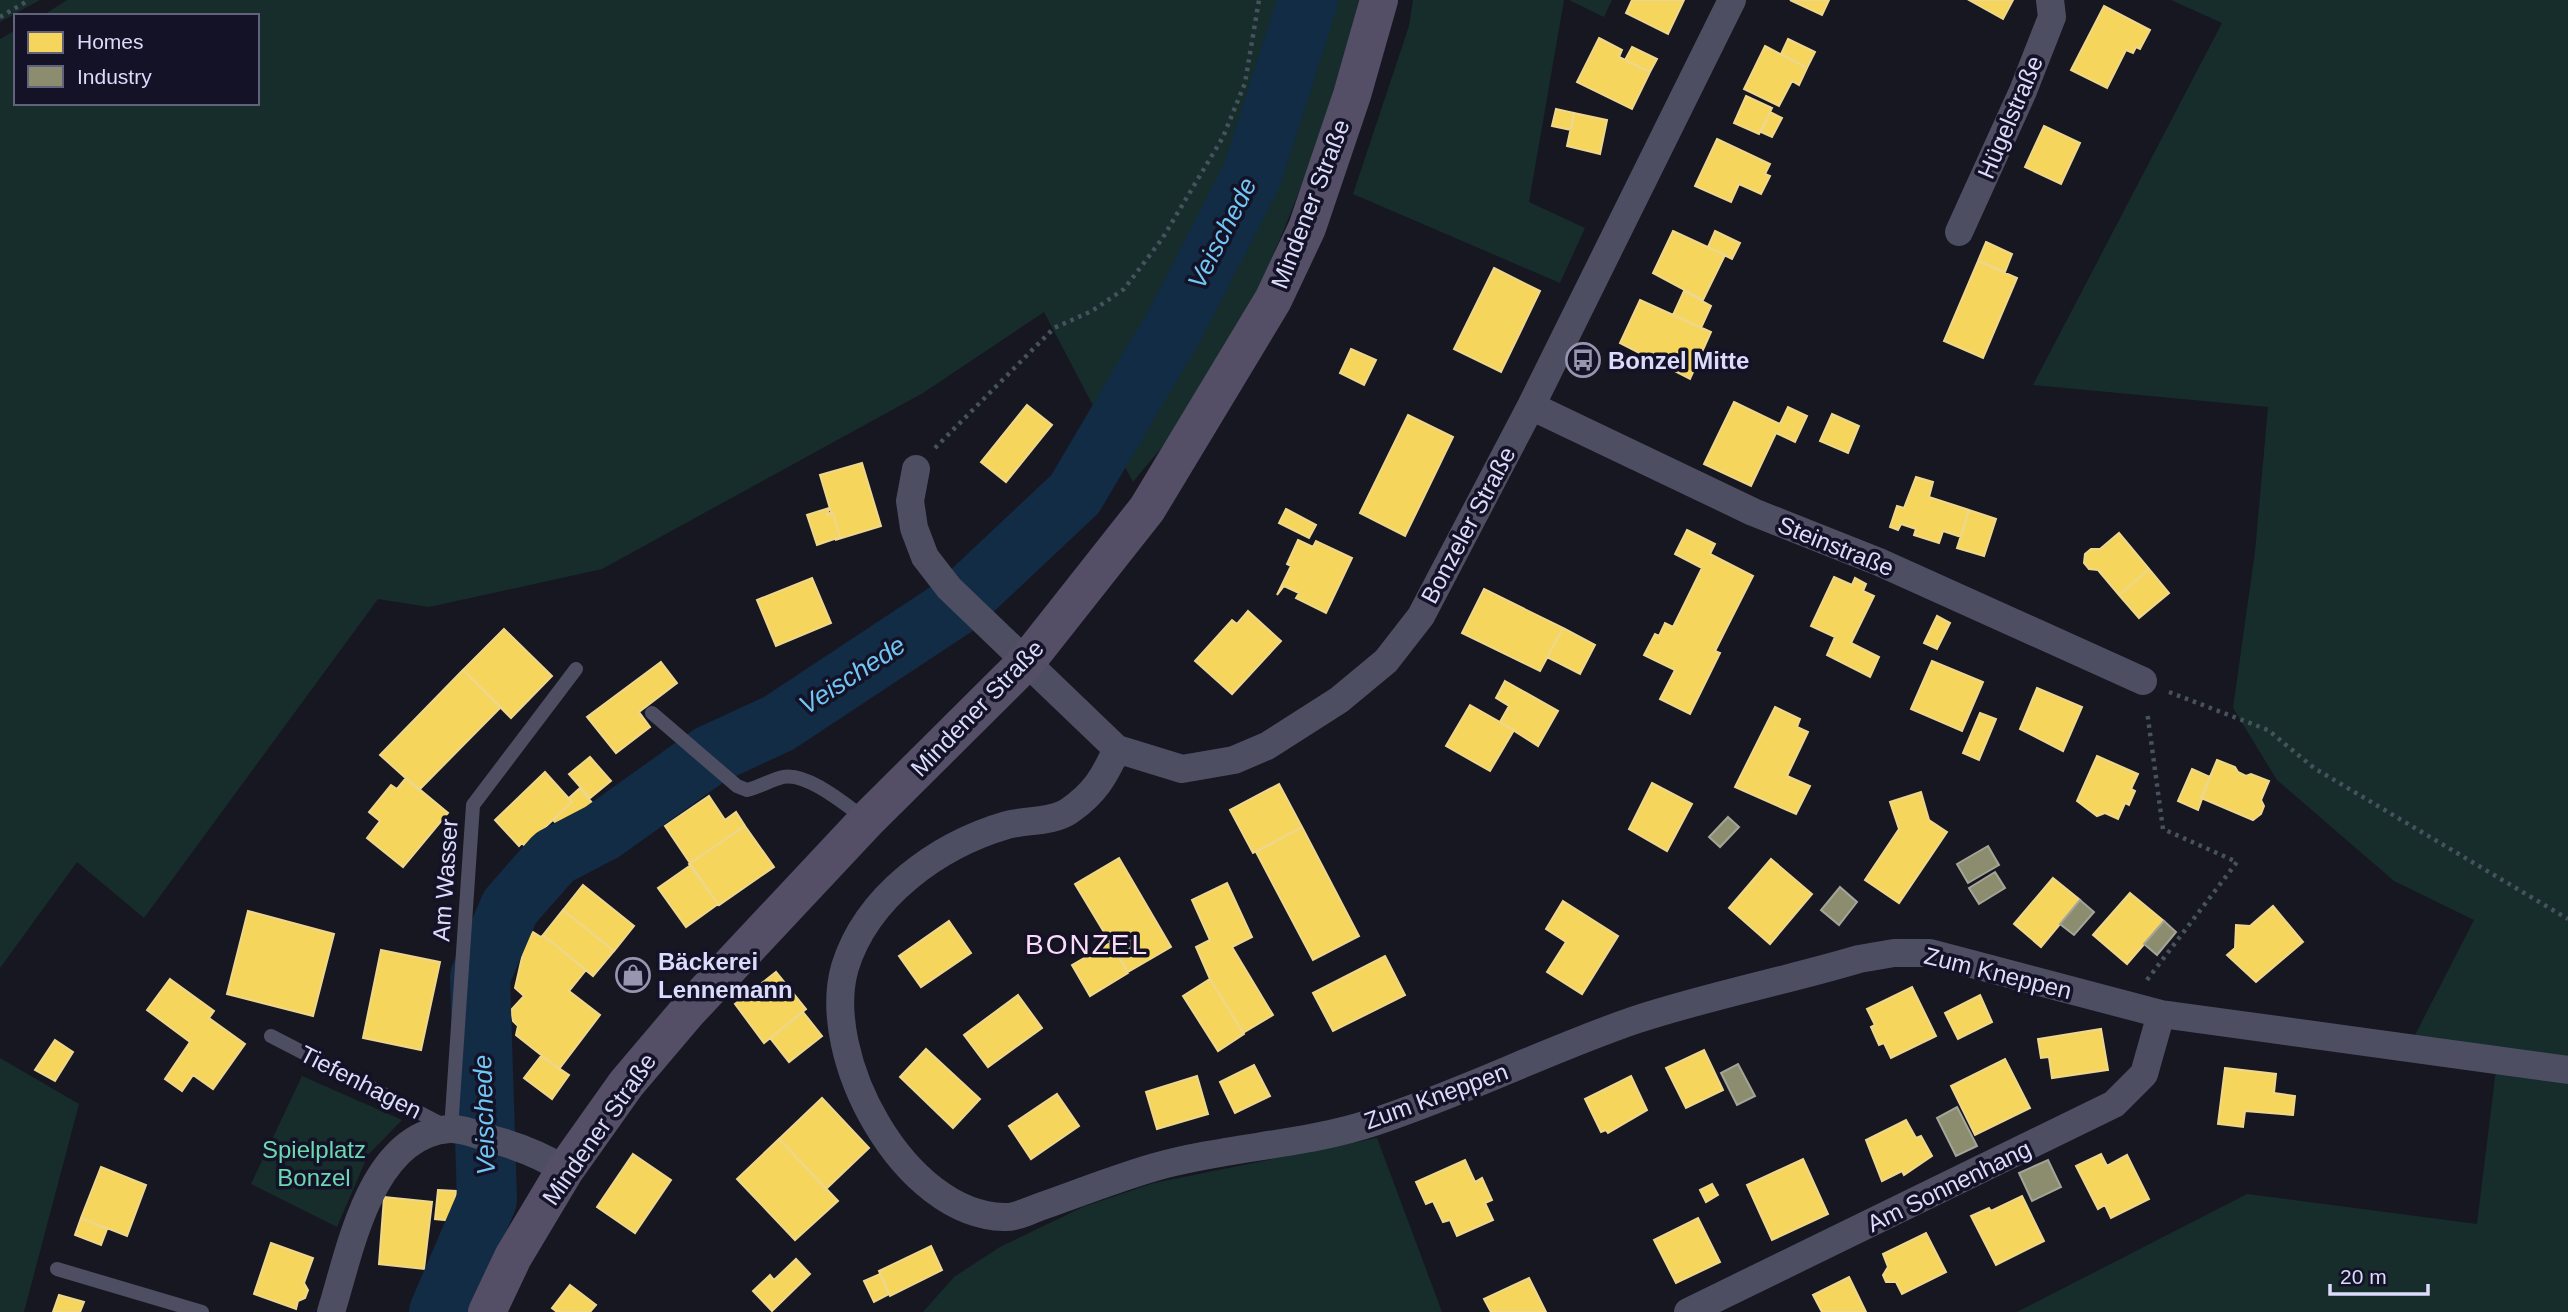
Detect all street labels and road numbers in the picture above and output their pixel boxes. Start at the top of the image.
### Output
street label: Hügelstraße [1972,52,2048,182]
street label: Mindener Straße [1265,116,1355,292]
street label: Bonzeler Straße [1415,442,1521,608]
street label: Steinstraße [1774,510,1898,582]
street label: Mindener Straße [905,634,1049,782]
street label: Am Wasser [427,818,463,942]
street label: Zum Kneppen [1922,942,2074,1004]
street label: Tiefenhagen [296,1040,426,1124]
street label: Mindener Straße [537,1048,661,1210]
street label: Zum Kneppen [1361,1058,1511,1134]
street label: Am Sonnenhang [1863,1135,2035,1237]

